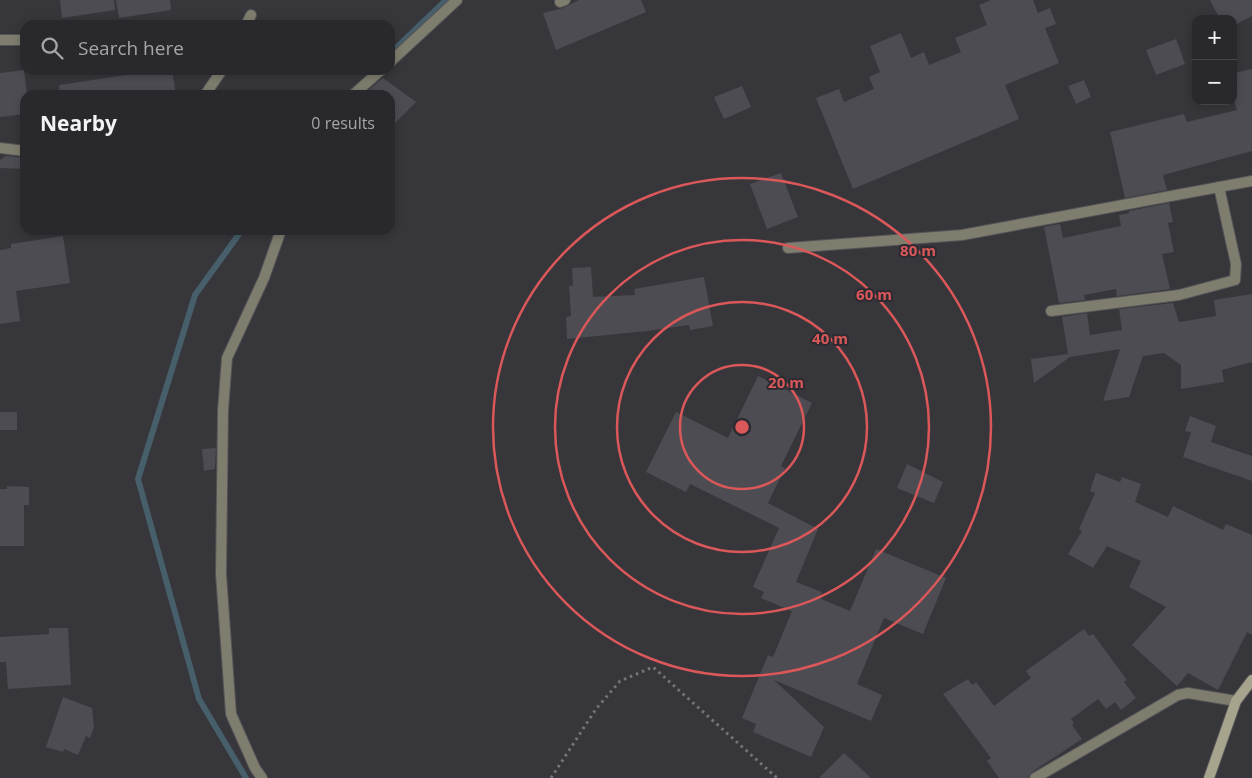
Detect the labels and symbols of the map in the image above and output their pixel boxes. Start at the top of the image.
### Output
text: 80 m [900,240,936,260]
text: 60 m [856,284,892,304]
text: 40 m [812,328,848,348]
text: 20 m [768,372,804,392]
centre of rings [733,418,751,436]

